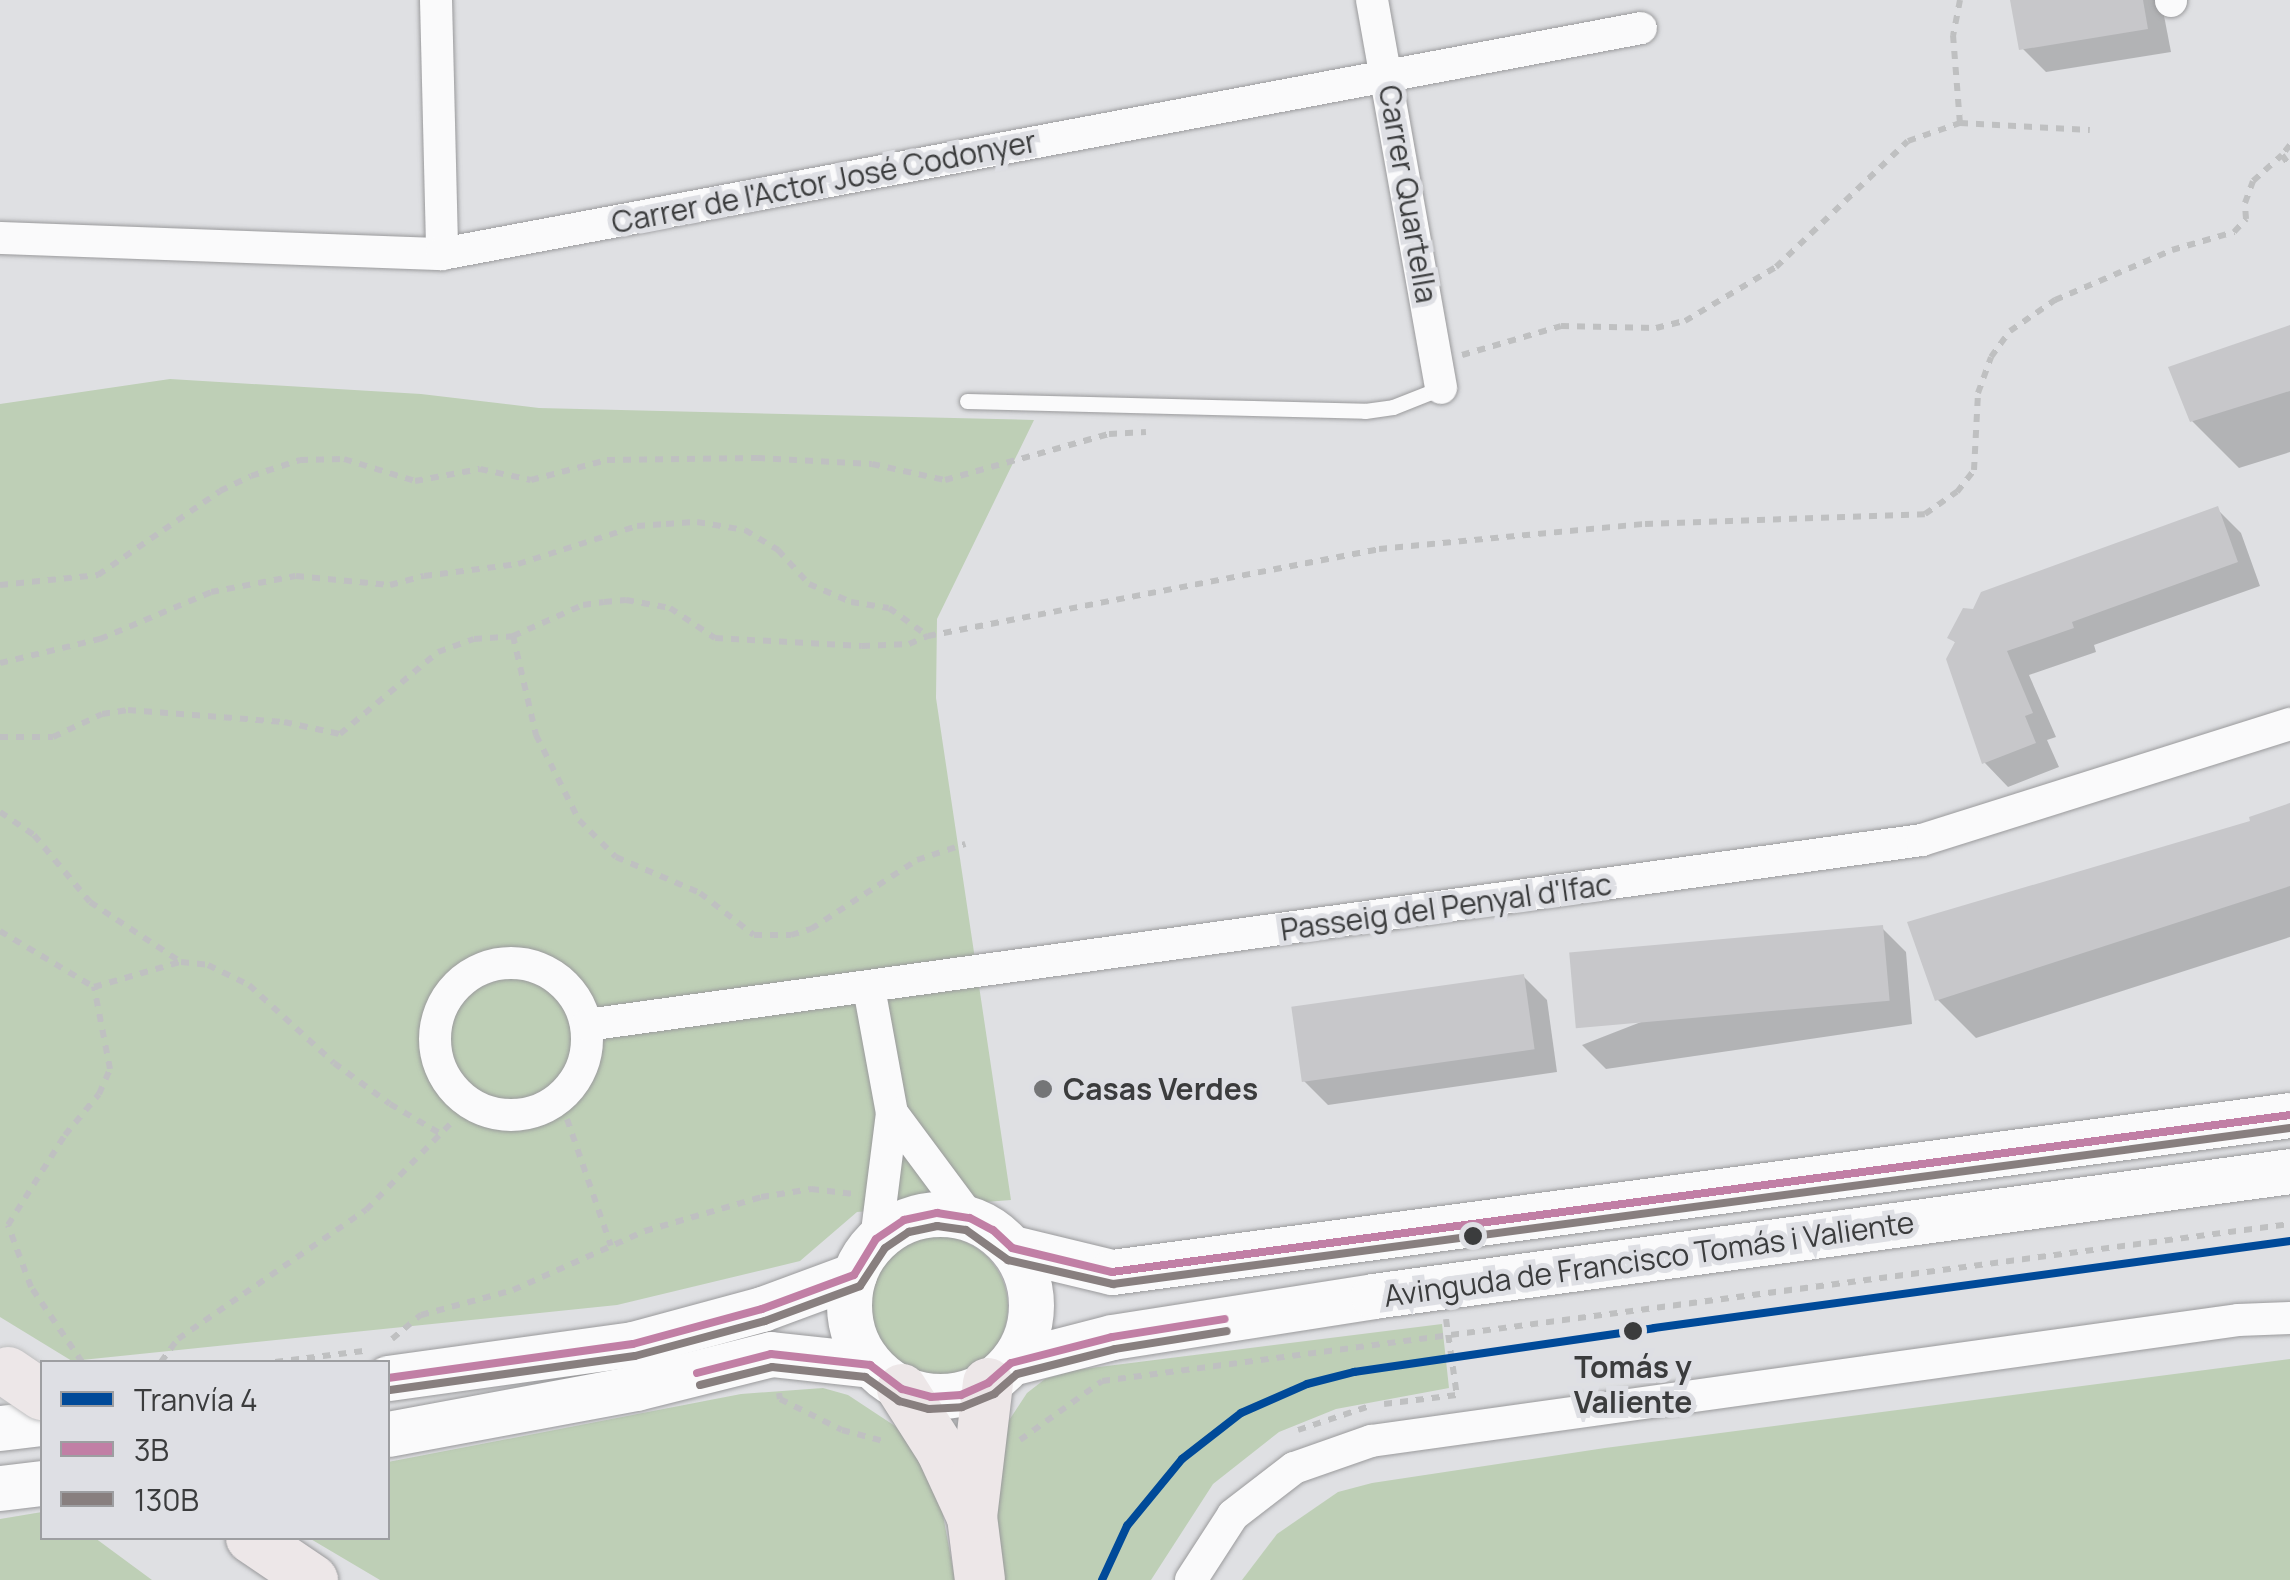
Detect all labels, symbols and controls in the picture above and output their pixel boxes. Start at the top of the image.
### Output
street label: Carrer Quartella [1371,82,1445,306]
street label: Carrer de l'Actor José Codonyer [609,123,1039,241]
street label: Passeig del Penyal d'Ifac [1278,866,1614,948]
place label: Casas Verdes [1063,1071,1258,1107]
marker: Casas Verdes [1032,1078,1054,1100]
street label: Avinguda de Francisco Tomás i Valiente [1382,1204,1916,1314]
unlabelled marker [1463,1226,1483,1246]
marker: Tomás y Valiente [1620,1318,1646,1344]
place label: Tomás y Valiente [1574,1349,1692,1420]
legend [40,1360,390,1540]
text: Tranvía 4 [134,1379,258,1420]
text: 3B [134,1429,169,1470]
text: 130B [134,1479,199,1520]

